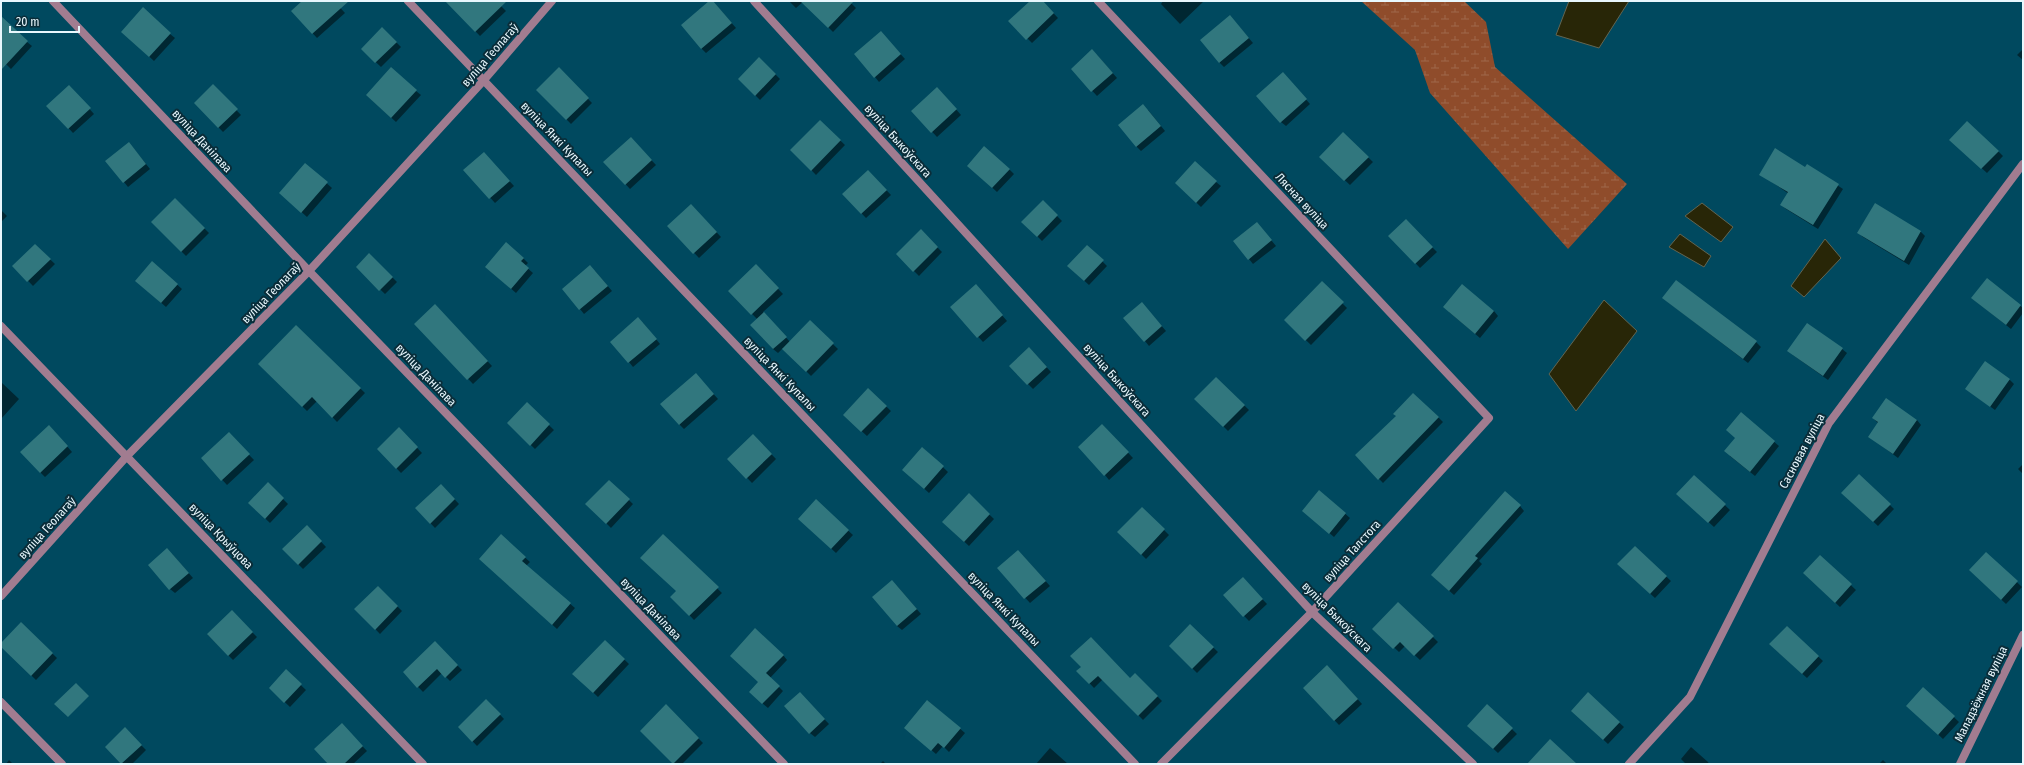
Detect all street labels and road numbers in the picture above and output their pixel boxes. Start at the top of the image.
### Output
street label: вуліца Геолагаў [459,20,522,89]
street label: вуліца Янкі Купалы [518,99,596,179]
street label: вуліца Быкоўскага [862,102,934,180]
street label: вуліца Данілава [169,107,235,176]
street label: Лясная вуліца [1272,170,1332,232]
street label: вуліца Геолагаў [238,259,304,326]
street label: вуліца Янкі Купалы [741,334,819,414]
street label: вуліца Данілава [393,341,459,409]
street label: вуліца Быкоўскага [1081,341,1153,419]
street label: Сасновая вуліца [1776,411,1828,491]
street label: вуліца Геолагаў [15,493,79,562]
street label: вуліца Крыўцова [186,500,256,572]
street label: вуліца Талстога [1321,517,1384,585]
street label: вуліца Янкі Купалы [965,569,1043,649]
street label: вуліца Данілава [618,575,684,643]
street label: вуліца Быкоўскага [1299,579,1375,655]
street label: Маладзёжная вуліца [1952,644,2010,744]

